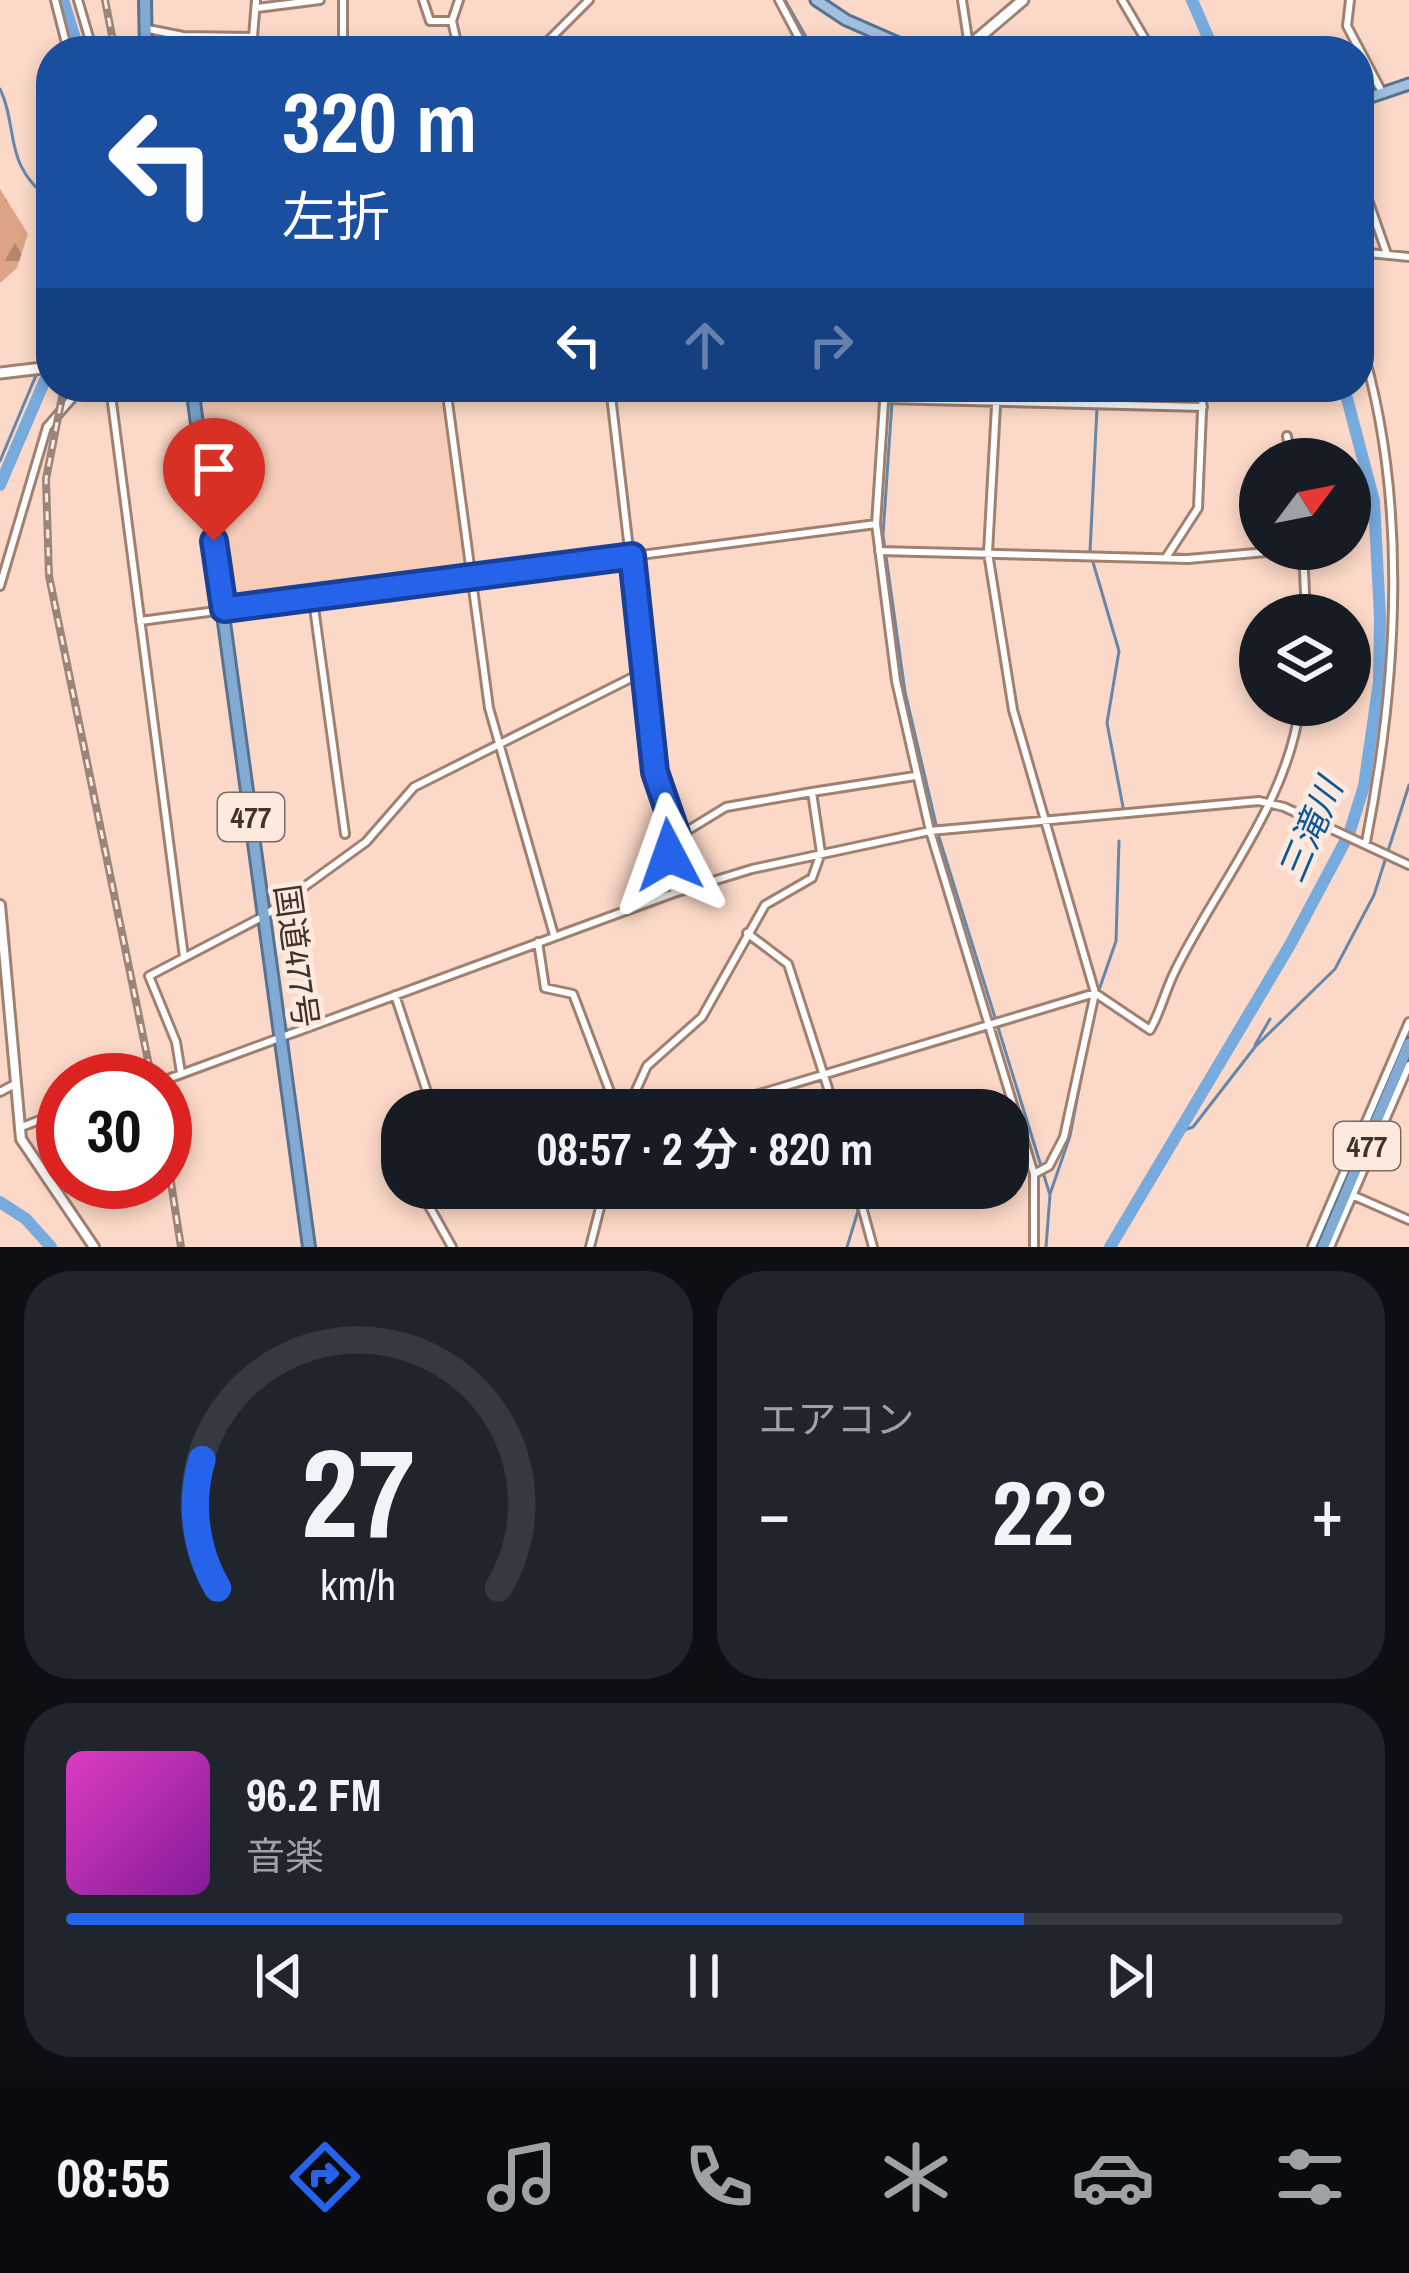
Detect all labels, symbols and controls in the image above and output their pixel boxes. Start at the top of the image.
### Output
text: 320 m [282,65,477,178]
icon: left [84,84,240,240]
text: 左折 [282,180,390,253]
icon: left [546,312,612,378]
icon: ahead [672,312,738,378]
icon: right [798,312,864,378]
pin [163,418,265,541]
icon: arrive [181,436,247,502]
north arrow [1239,438,1371,570]
map controls [1239,438,1371,726]
button: layers [1239,594,1371,726]
water label: 三滝川 [1267,767,1355,889]
position arrow [606,792,732,918]
road number: 477 [218,793,284,841]
street label: 国道477号 [265,882,329,1030]
speed limit sign: 30 [36,1053,192,1209]
text: 08:57 · 2 分 · 820 m [537,1118,873,1179]
road number: 477 [1334,1122,1400,1170]
text: エアコン [759,1393,915,1445]
text: 27 [301,1408,415,1576]
text: 22° [992,1452,1110,1573]
text: − [759,1468,790,1557]
text: + [1311,1468,1343,1557]
text: km/h [320,1556,396,1613]
text: 96.2 FM [246,1764,381,1825]
text: 音楽 [246,1830,324,1882]
icon: previous [246,1943,312,2009]
icon: pause [671,1943,737,2009]
icon: next [1097,1943,1163,2009]
icon: directions [283,2135,367,2219]
icon: music [480,2135,564,2219]
icon: phone [677,2135,761,2219]
icon: climate [874,2135,958,2219]
icon: car [1071,2135,1155,2219]
icon: filters [1268,2135,1352,2219]
text: 08:55 [57,2141,170,2214]

